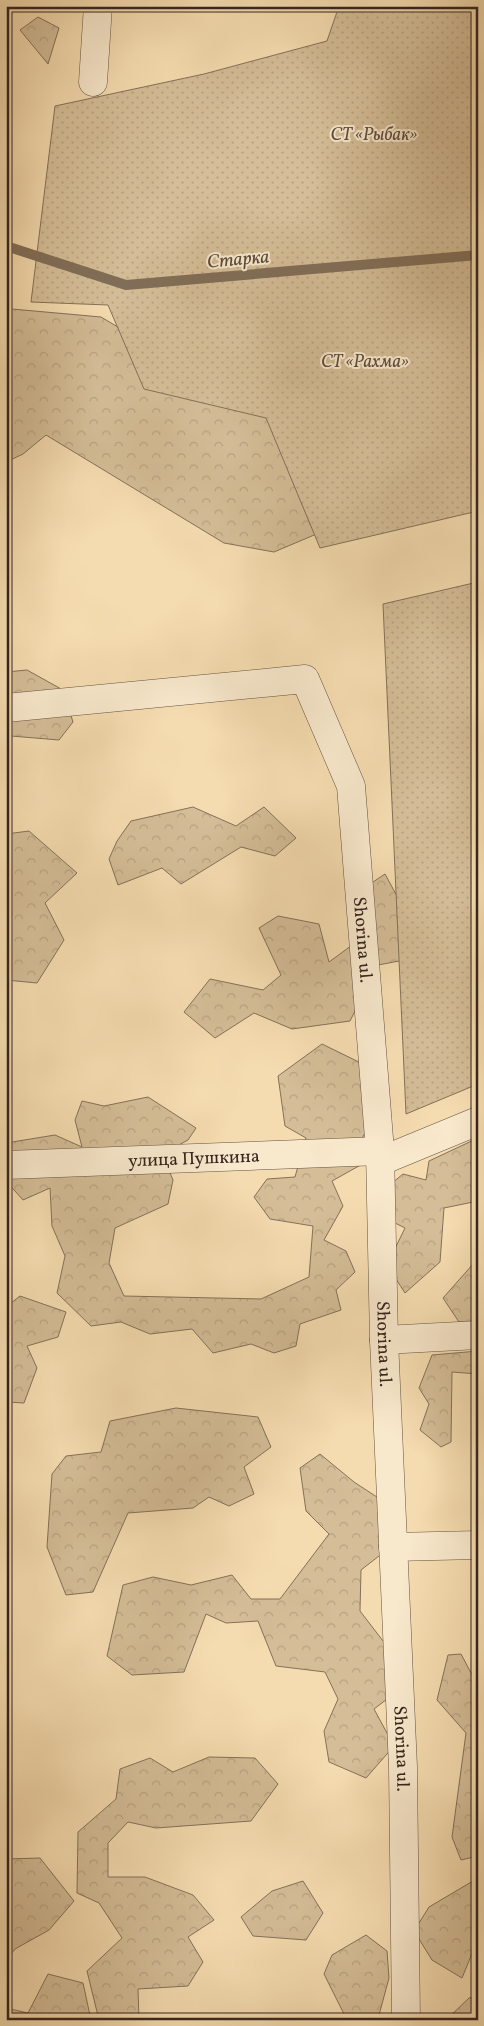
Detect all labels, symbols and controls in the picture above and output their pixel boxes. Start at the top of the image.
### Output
park label: СТ «Рыбак» [331,123,417,148]
water label: Старка [206,244,270,276]
park label: СТ «Рахма» [321,350,409,375]
street label: Shorina ul. [346,896,378,984]
street label: улица Пушкина [128,1145,260,1174]
street label: Shorina ul. [369,1301,397,1388]
street label: Shorina ul. [386,1705,414,1792]

